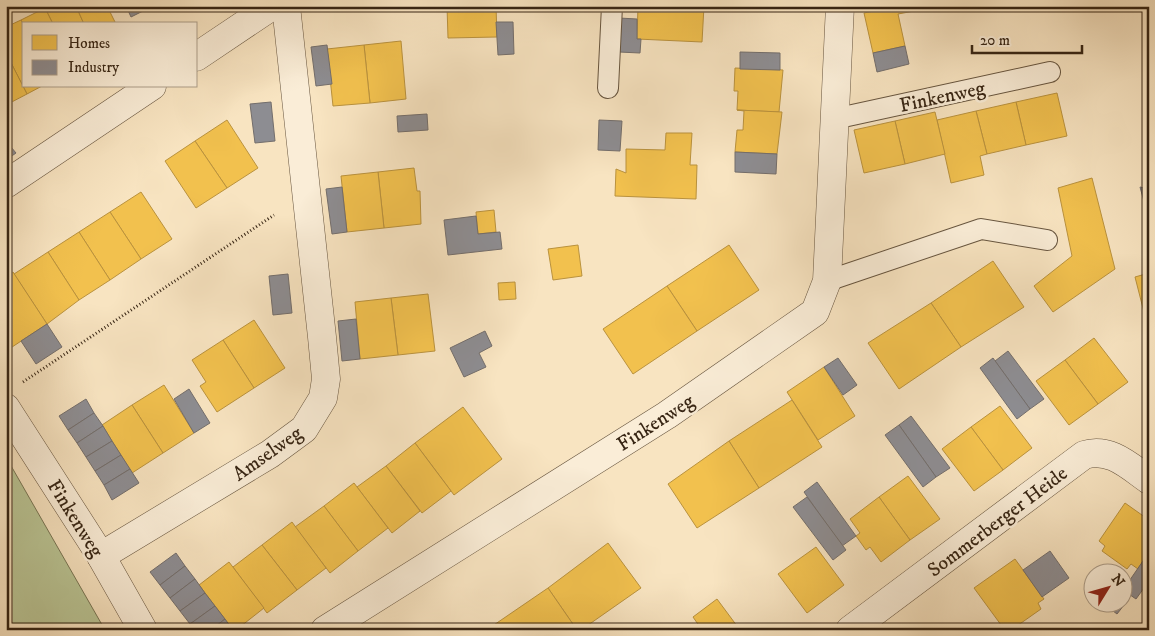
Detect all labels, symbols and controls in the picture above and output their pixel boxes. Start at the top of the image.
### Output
legend [22,22,198,88]
scale bar [972,22,1082,54]
text: 20 m [980,31,1010,50]
text: Homes [68,34,110,53]
text: Industry [68,58,120,77]
street label: Finkenweg [897,76,988,119]
street label: Finkenweg [613,389,699,457]
street label: Amselweg [228,421,308,487]
street label: Sommerberger Heide [923,461,1073,583]
street label: Finkenweg [41,475,109,563]
north arrow [1082,564,1132,614]
text: N [1107,571,1129,591]

